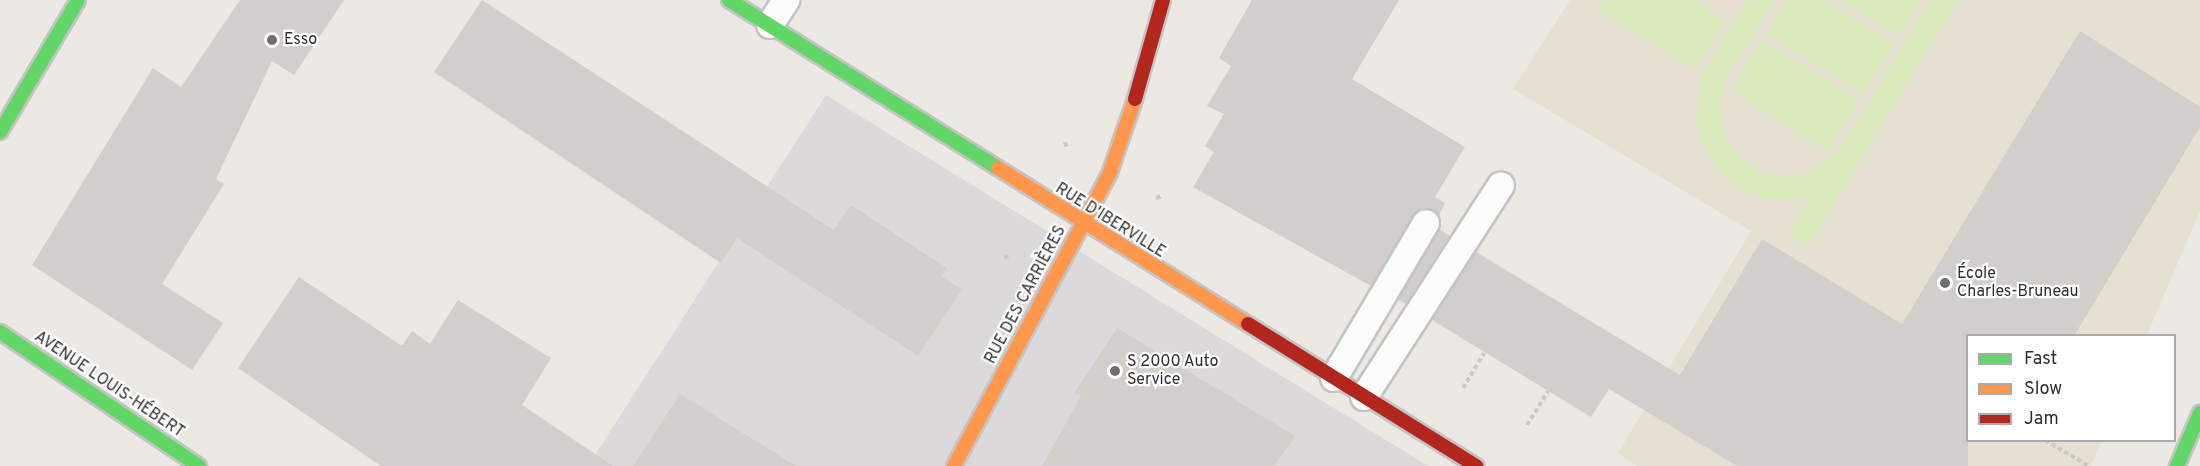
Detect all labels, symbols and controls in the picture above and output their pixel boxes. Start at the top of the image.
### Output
place label: Esso [284,30,317,50]
marker: Esso [265,33,279,47]
street label: RUE D'IBERVILLE [1051,179,1169,263]
street label: RUE DES CARRIÈRES [981,223,1071,367]
place label: École Charles-Bruneau [1957,264,2078,302]
marker: École Charles-Bruneau [1938,276,1952,290]
street label: AVENUE LOUIS-HÉBERT [30,328,188,442]
legend [1966,334,2176,442]
text: Fast [2024,348,2057,371]
place label: S 2000 Auto Service [1127,352,1219,390]
marker: S 2000 Auto Service [1108,364,1122,378]
text: Slow [2024,378,2062,401]
text: Jam [2024,408,2059,431]

